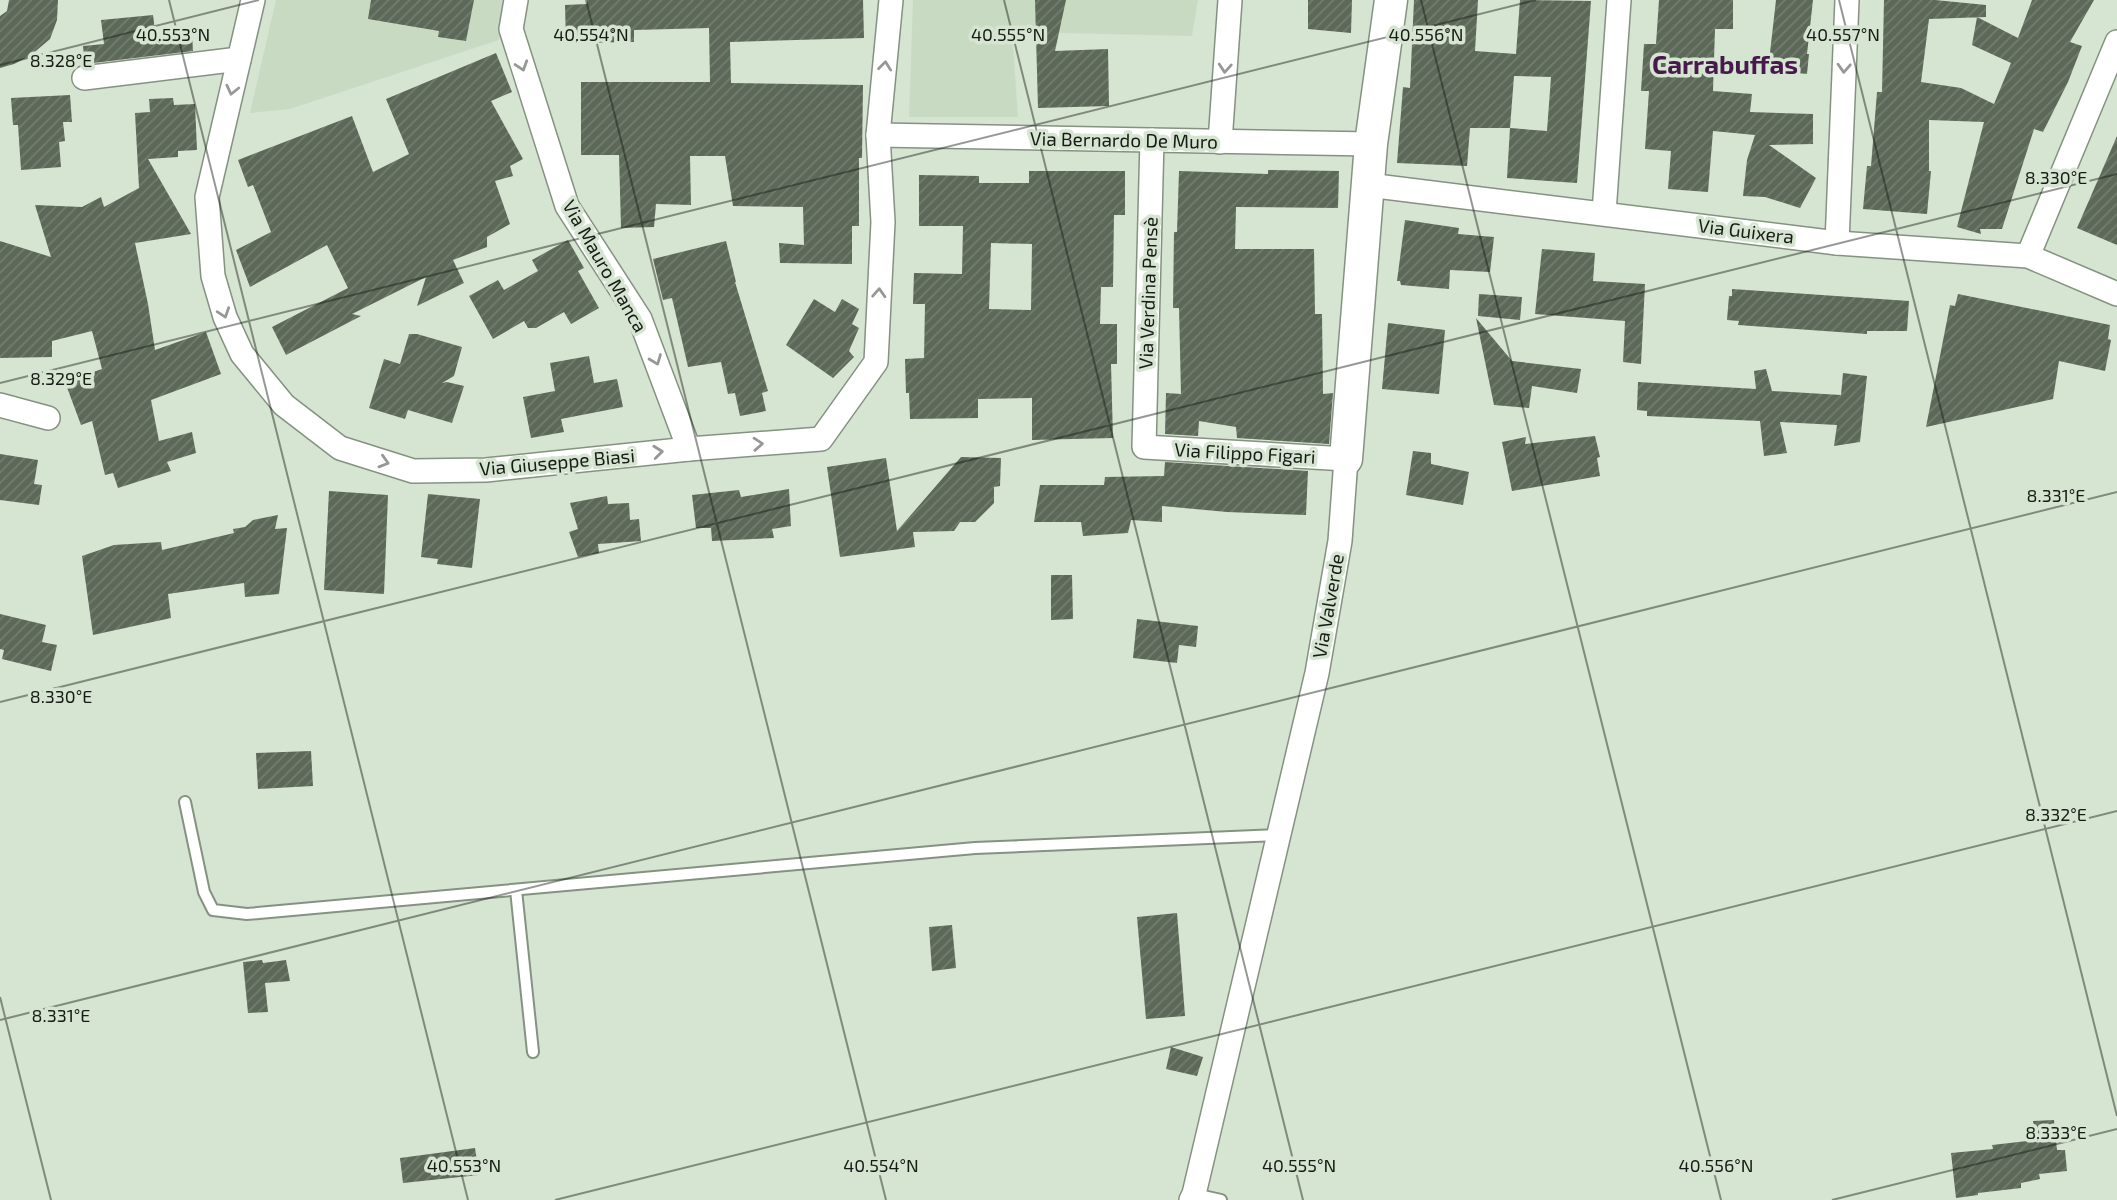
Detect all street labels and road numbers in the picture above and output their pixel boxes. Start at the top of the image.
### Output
street label: Via Bernardo De Muro [1030,126,1218,153]
street label: Via Mauro Manca [558,195,653,336]
street label: Via Guixera [1697,213,1795,248]
street label: Via Verdina Pensè [1133,216,1162,370]
street label: Via Filippo Figari [1174,437,1316,468]
street label: Via Giuseppe Biasi [478,443,636,480]
street label: Via Valverde [1307,552,1348,660]

